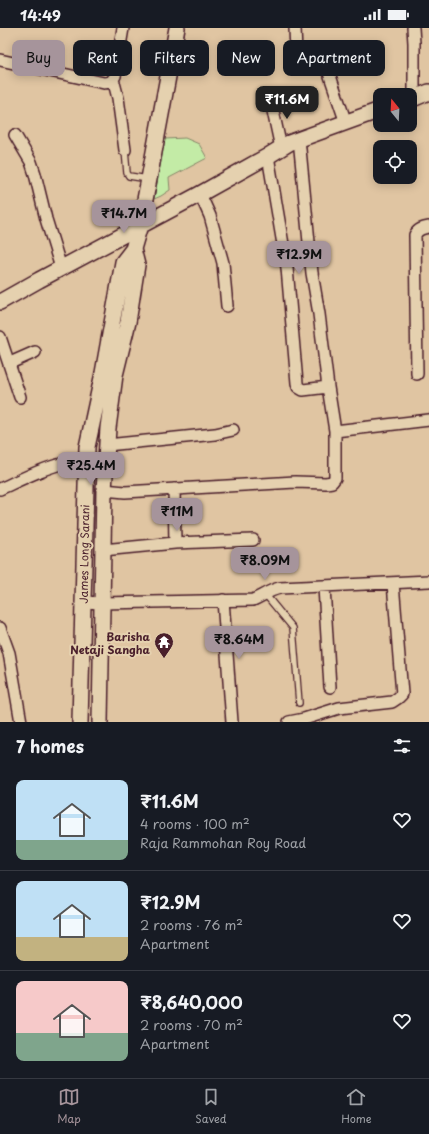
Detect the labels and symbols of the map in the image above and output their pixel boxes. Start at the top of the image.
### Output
pin: ₹11.6M [254,86,320,120]
north arrow [373,88,417,132]
pin: ₹14.7M [91,200,157,234]
pin: ₹12.9M [266,241,332,275]
pin: ₹25.4M [58,452,124,486]
pin: ₹11M [153,498,201,532]
street label: James Long Sarani [75,504,93,604]
pin: ₹8.09M [232,547,298,581]
pin: ₹8.64M [206,626,272,660]
place label: Barisha Netaji Sangha [70,628,151,658]
temple icon: Barisha Netaji Sangha [153,631,175,659]

